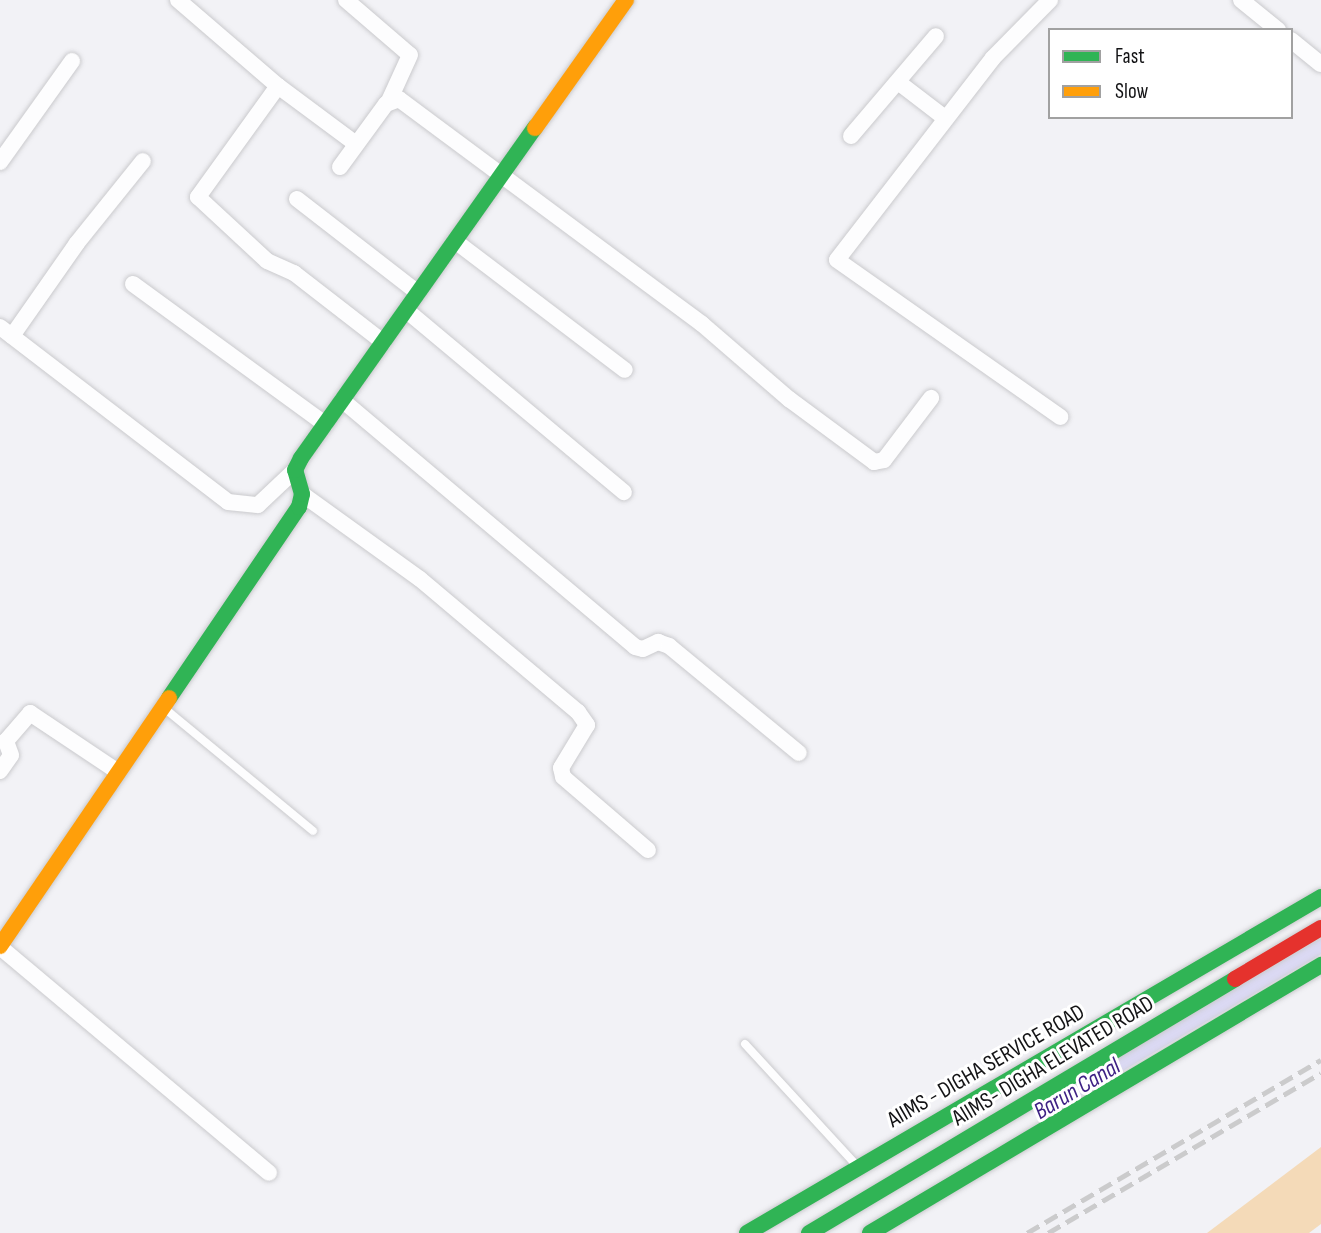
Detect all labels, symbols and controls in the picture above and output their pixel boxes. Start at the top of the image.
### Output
legend [1048,28,1293,119]
text: Fast [1115,44,1145,69]
text: Slow [1115,79,1148,104]
street label: AIIMS- DIGHA ELEVATED ROAD [947,990,1159,1132]
street label: AIIMS - DIGHA SERVICE ROAD [883,998,1089,1134]
water label: Barun Canal [1029,1052,1125,1126]

